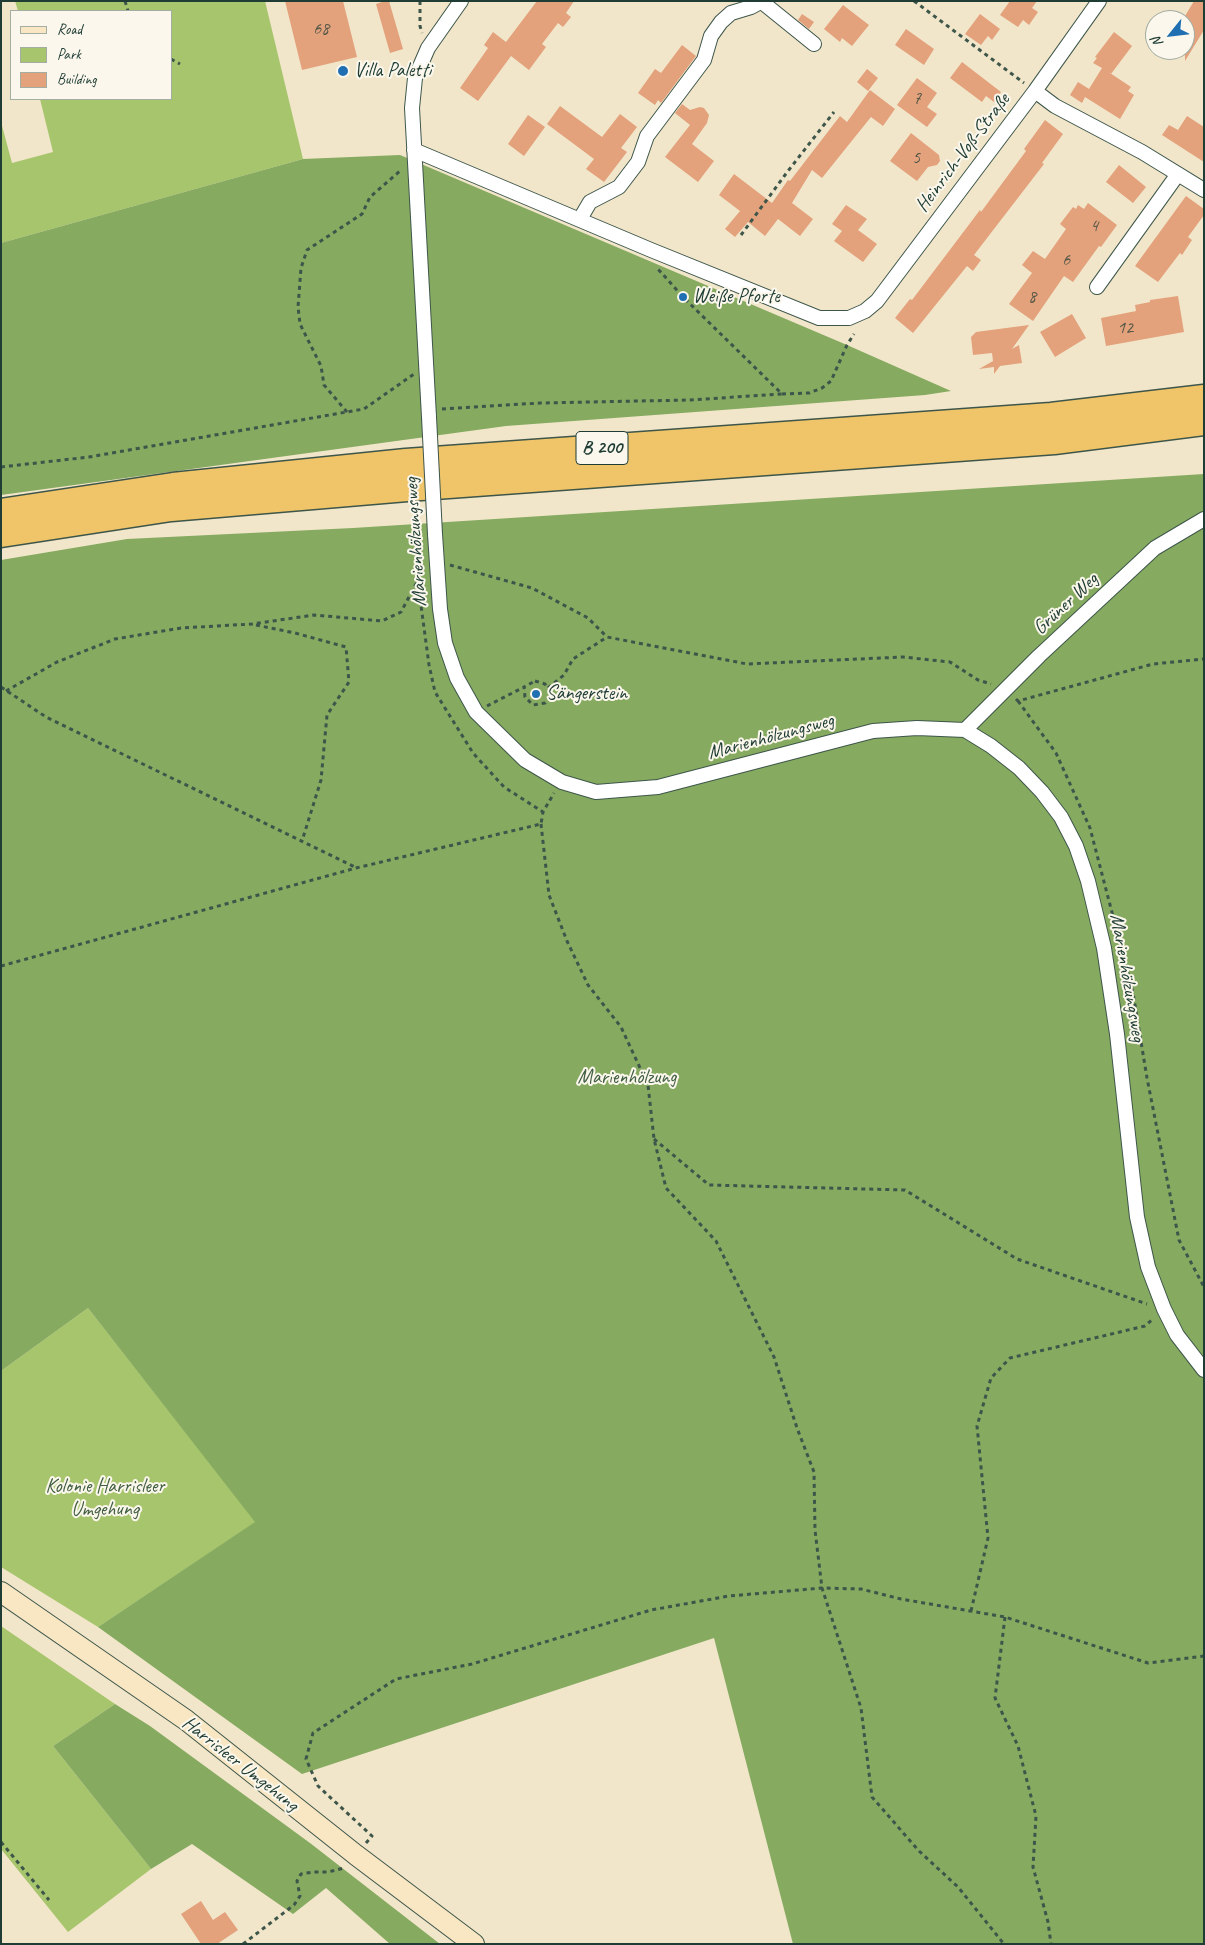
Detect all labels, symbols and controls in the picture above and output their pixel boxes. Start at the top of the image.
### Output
legend [10,10,172,100]
north arrow [1145,10,1195,60]
house number: 68 [313,18,329,40]
text: Road [57,20,82,39]
text: N [1148,34,1167,50]
text: Park [57,45,81,64]
place label: Villa Paletti [354,59,431,83]
marker: Villa Paletti [336,64,350,78]
text: Building [57,70,96,89]
house number: 7 [913,88,921,110]
street label: Heinrich-Voß-Straße [911,89,1015,217]
house number: 5 [912,147,920,169]
house number: 4 [1090,215,1098,237]
house number: 6 [1062,249,1070,271]
place label: Weiße Pforte [693,285,780,309]
house number: 8 [1028,286,1036,308]
marker: Weiße Pforte [677,291,689,303]
house number: 12 [1117,317,1133,339]
road number: B 200 [576,432,628,464]
street label: Marienhölzungsweg [400,476,432,608]
street label: Grüner Weg [1029,568,1103,640]
place label: Sängerstein [546,682,627,706]
marker: Sängerstein [530,688,542,700]
street label: Marienhölzungsweg [705,709,837,765]
street label: Marienhölzungsweg [1104,912,1150,1044]
park label: Marienhölzung [578,1066,676,1090]
park label: Kolonie Harrisleer Umgehung [45,1475,165,1522]
street label: Harrisleer Umgehung [177,1711,303,1817]

